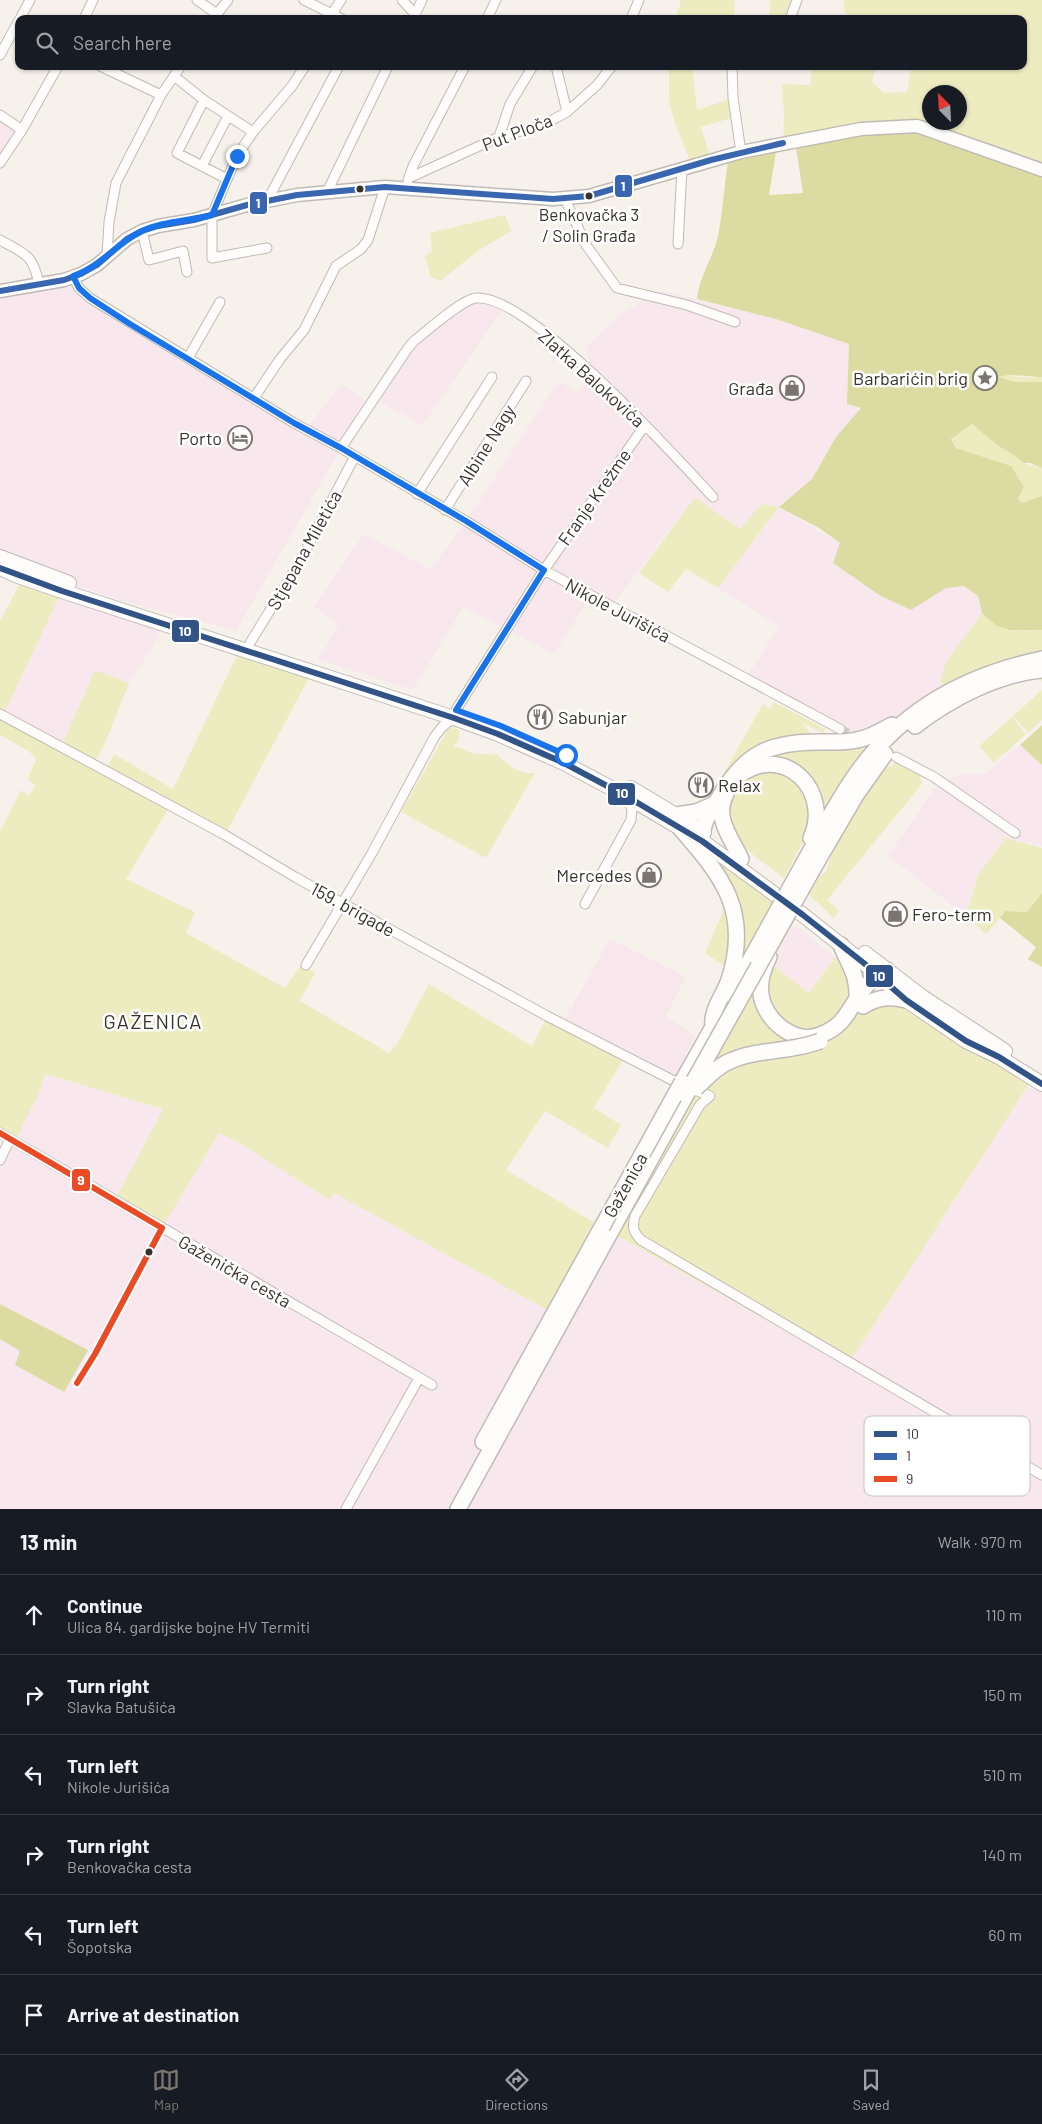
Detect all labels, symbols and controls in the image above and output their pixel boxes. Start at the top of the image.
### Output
search box [15,15,1027,70]
icon: search [33,29,61,57]
text: Search here [73,31,172,54]
north arrow [922,85,967,130]
street label: Put Ploča [479,109,555,155]
route end [226,145,249,168]
line badge: 1 [614,174,633,198]
text: 1 [621,177,626,194]
unlabelled marker [355,184,365,194]
line badge: 1 [249,191,268,215]
marker: Benkovačka 3 / Solin Građa [584,191,594,201]
text: 1 [256,194,261,211]
place label: Benkovačka 3 / Solin Građa [539,204,639,245]
street label: Zlatka Balokovića [534,324,650,432]
place icon: Barbarićin brig [972,365,998,391]
place label: Barbarićin brig [853,367,968,389]
shop icon: Građa [779,375,805,401]
place label: Građa [728,377,774,399]
street label: Albine Nagy [452,400,520,490]
hotel icon: Porto [227,425,253,451]
place label: Porto [179,427,222,449]
street label: Franje Krežme [553,445,635,549]
street label: Stjepana Miletića [262,486,346,614]
street label: Nikole Jurišića [562,573,674,647]
line badge: 10 [171,619,200,643]
text: 10 [179,622,191,639]
restaurant icon: Sabunjar [527,704,553,730]
place label: Sabunjar [558,706,627,728]
route start [555,744,578,767]
restaurant icon: Relax [688,772,714,798]
place label: Relax [718,774,761,796]
line badge: 10 [607,782,636,806]
text: 10 [616,784,628,801]
shop icon: Mercedes [636,862,662,888]
place label: Mercedes [556,864,632,886]
street label: 159. brigade [307,877,399,941]
shop icon: Fero-term [882,901,908,927]
place label: Fero-term [912,903,992,925]
line badge: 10 [865,964,894,988]
text: 10 [873,967,885,984]
district label: GAŽENICA [104,1009,202,1033]
street label: Gaženica [598,1149,652,1221]
line badge: 9 [71,1168,91,1192]
text: 9 [77,1171,85,1188]
street label: Gaženička cesta [175,1230,295,1312]
unlabelled marker [144,1247,154,1257]
legend [864,1416,1030,1496]
text: 10 [906,1425,919,1442]
text: 1 [906,1447,911,1464]
text: 9 [906,1470,913,1487]
text: 13 min [20,1529,77,1554]
text: Walk · 970 m [938,1532,1022,1551]
text: Continue [67,1594,143,1617]
icon: ahead [20,1601,48,1629]
text: 110 m [985,1605,1022,1624]
text: Ulica 84. gardijske bojne HV Termiti [67,1617,310,1636]
text: Turn right [67,1674,149,1697]
icon: right [20,1681,48,1709]
text: 150 m [983,1685,1022,1704]
text: Slavka Batušića [67,1697,176,1716]
text: Turn left [67,1754,138,1777]
icon: left [20,1761,48,1789]
text: 510 m [983,1765,1022,1784]
text: Nikole Jurišića [67,1777,170,1796]
text: Turn right [67,1834,149,1857]
icon: right [20,1841,48,1869]
text: 140 m [982,1845,1022,1864]
text: Benkovačka cesta [67,1857,192,1876]
text: Turn left [67,1914,138,1937]
icon: left [20,1921,48,1949]
text: 60 m [988,1925,1022,1944]
text: Šopotska [67,1937,132,1956]
icon: arrive [20,2001,48,2029]
text: Arrive at destination [67,2003,239,2026]
tab: Map [152,2066,180,2113]
tab: Directions [485,2066,548,2113]
tab: Saved [853,2066,890,2113]

